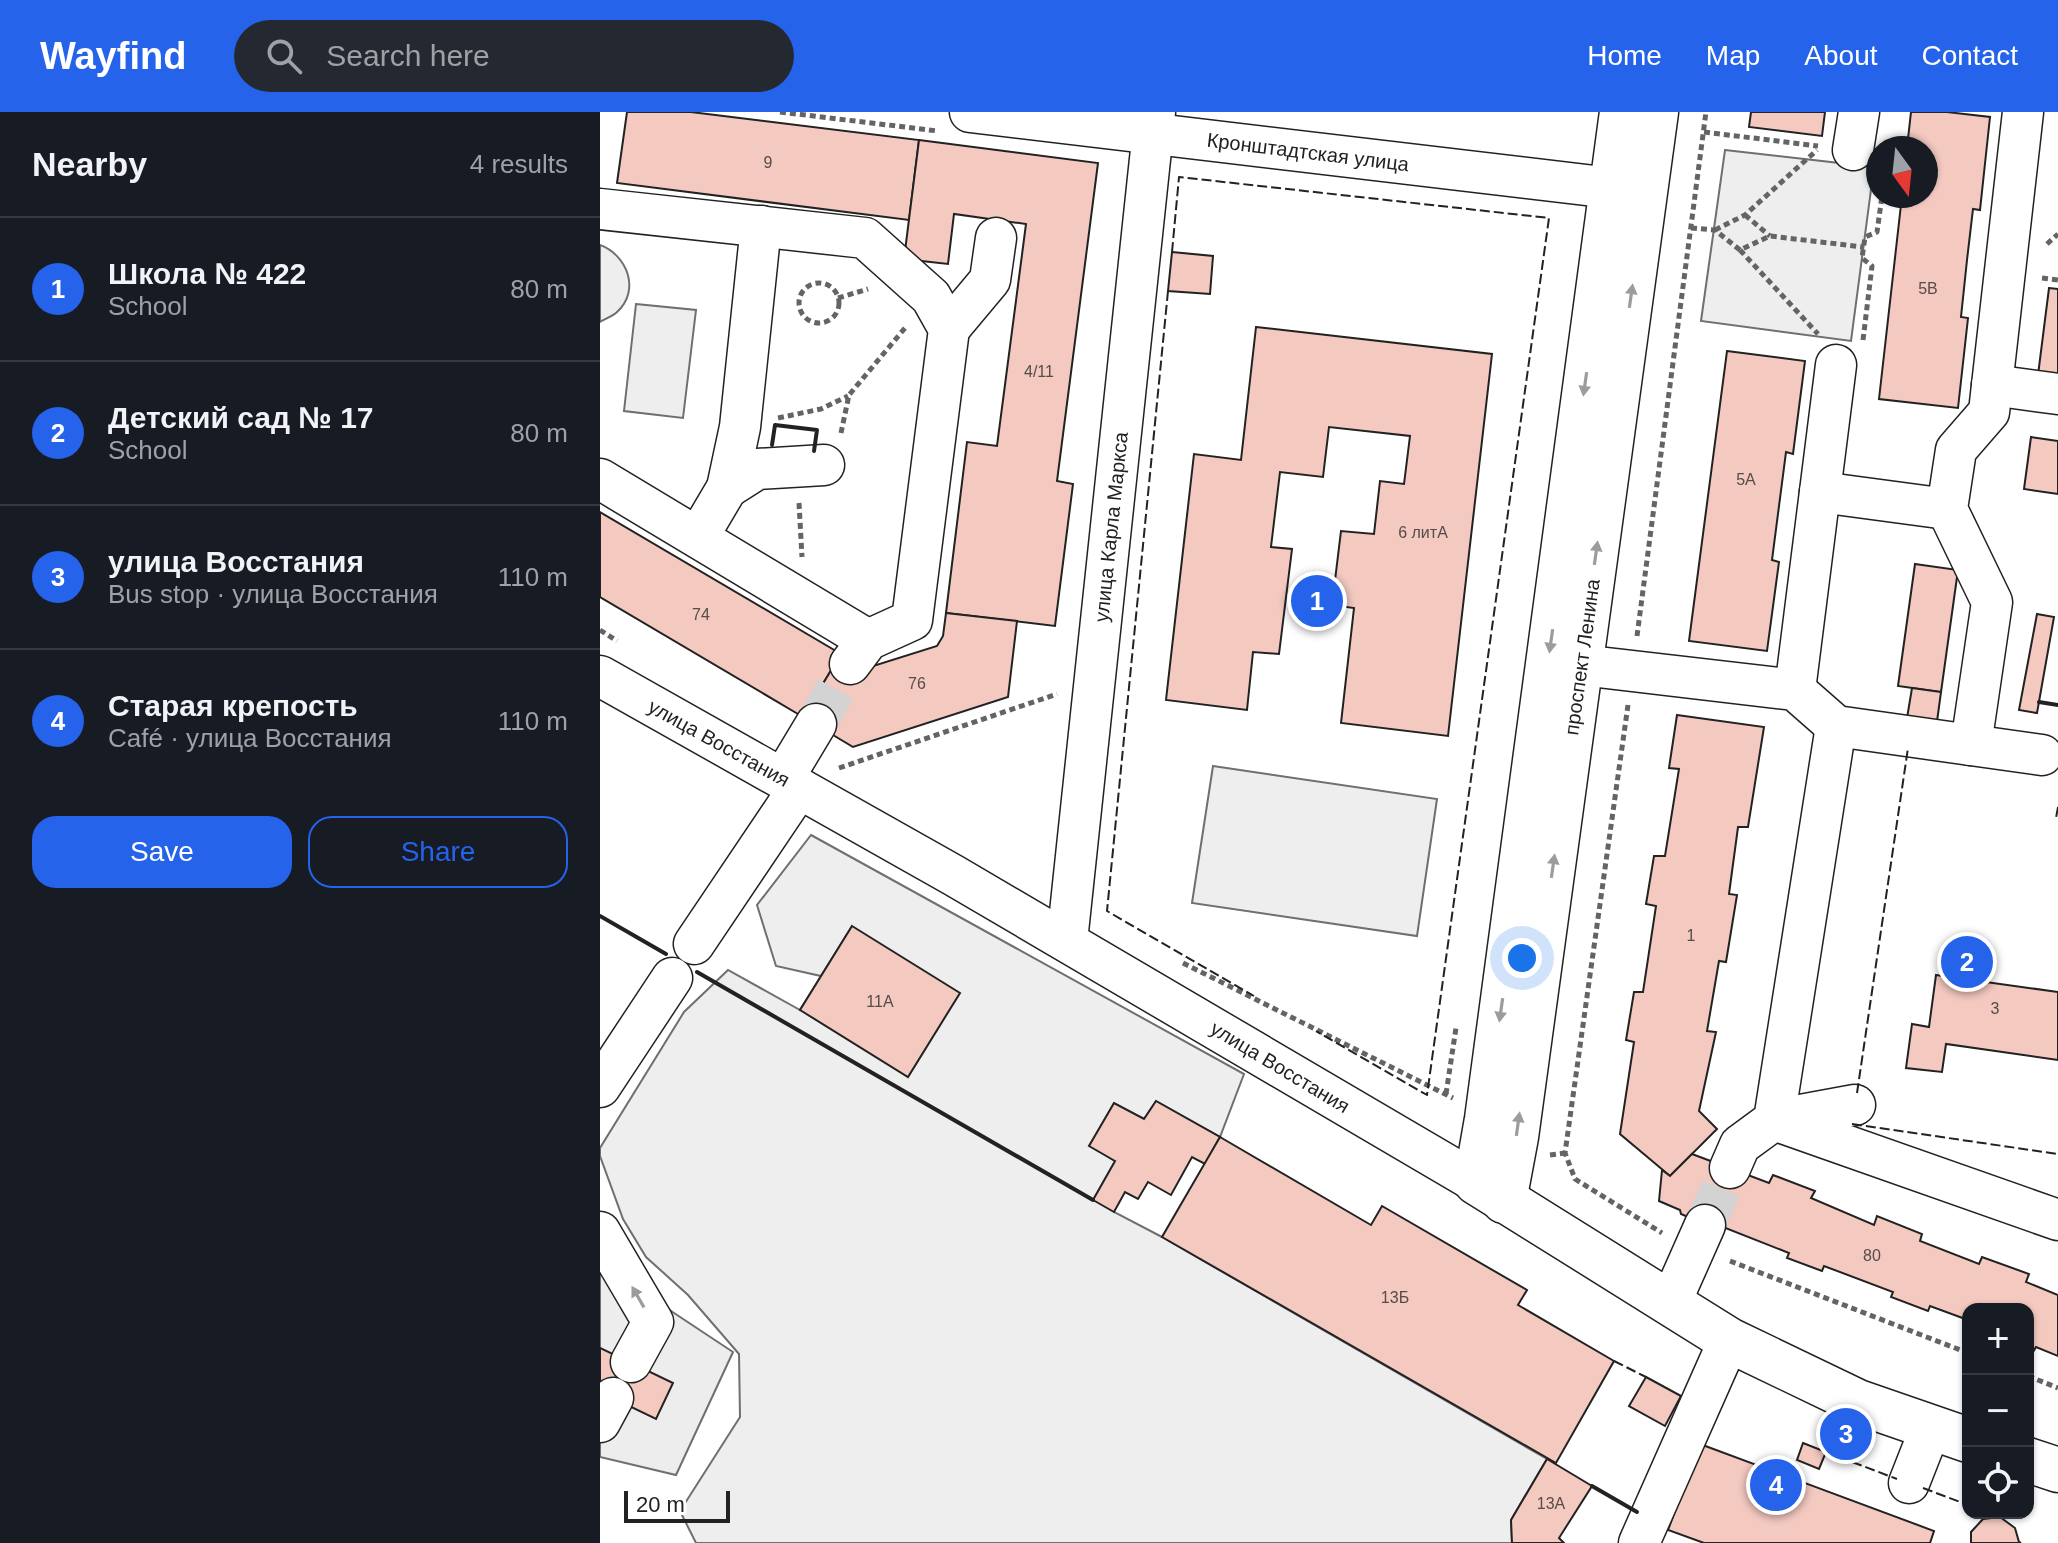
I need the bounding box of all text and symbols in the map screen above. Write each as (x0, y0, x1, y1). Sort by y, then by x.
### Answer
search box (234, 20, 794, 92)
icon: search (262, 34, 306, 78)
text: Wayfind (40, 35, 186, 77)
text: Search here (326, 39, 490, 72)
text: Home (1587, 40, 1662, 71)
text: Map (1706, 40, 1760, 71)
text: About (1804, 40, 1878, 71)
text: Contact (1922, 40, 2018, 71)
street label: Кронштадтская улица (1206, 129, 1411, 175)
north arrow (1866, 136, 1938, 208)
text: Nearby (32, 145, 147, 183)
text: 4 results (470, 149, 568, 179)
house number: 9 (764, 154, 773, 171)
text: Школа № 422 (108, 257, 306, 290)
text: 1 (51, 274, 65, 304)
text: 80 m (510, 274, 568, 304)
house number: 5В (1918, 280, 1938, 297)
one-way arrow (1625, 283, 1638, 308)
text: School (108, 291, 188, 321)
house number: 4/11 (1024, 363, 1054, 380)
one-way arrow (1578, 371, 1591, 396)
text: Детский сад № 17 (108, 401, 374, 434)
text: 2 (51, 418, 65, 448)
text: 80 m (510, 418, 568, 448)
street label: улица Карла Маркса (1090, 430, 1132, 623)
text: School (108, 435, 188, 465)
house number: 5А (1736, 471, 1756, 488)
house number: 6 литА (1398, 524, 1448, 541)
one-way arrow (1590, 540, 1603, 565)
text: улица Восстания (108, 545, 364, 578)
text: 3 (51, 562, 65, 592)
text: 110 m (498, 562, 568, 592)
pin: 1 (1291, 571, 1343, 631)
street label: проспект Ленина (1560, 577, 1604, 736)
text: Bus stop · улица Восстания (108, 579, 438, 609)
house number: 74 (692, 606, 710, 623)
one-way arrow (1544, 629, 1557, 654)
house number: 76 (908, 675, 926, 692)
text: Старая крепость (108, 689, 358, 722)
street label: улица Восстания (645, 695, 793, 791)
text: 4 (51, 706, 65, 736)
text: 110 m (498, 706, 568, 736)
text: Café · улица Восстания (108, 723, 392, 753)
button: Save (32, 816, 292, 888)
button: Share (308, 816, 568, 888)
one-way arrow (1547, 853, 1560, 878)
house number: 1 (1687, 927, 1696, 944)
pin: 2 (1941, 932, 1993, 992)
your location (1502, 938, 1542, 978)
house number: 11А (866, 993, 894, 1010)
one-way arrow (1494, 998, 1507, 1023)
house number: 3 (1991, 1000, 2000, 1017)
street label: улица Восстания (1207, 1017, 1353, 1117)
one-way arrow (1511, 1111, 1524, 1136)
house number: 80 (1863, 1247, 1881, 1264)
one-way arrow (631, 1286, 645, 1308)
house number: 13Б (1381, 1289, 1409, 1306)
map controls (1962, 1303, 2034, 1519)
button: + (1962, 1303, 2034, 1375)
button: − (1962, 1375, 2034, 1447)
pin: 3 (1820, 1404, 1872, 1464)
button: locate (1962, 1447, 2034, 1519)
pin: 4 (1750, 1455, 1802, 1515)
scale bar (624, 1487, 730, 1523)
text: 20 m (636, 1492, 685, 1517)
house number: 13А (1537, 1495, 1566, 1512)

